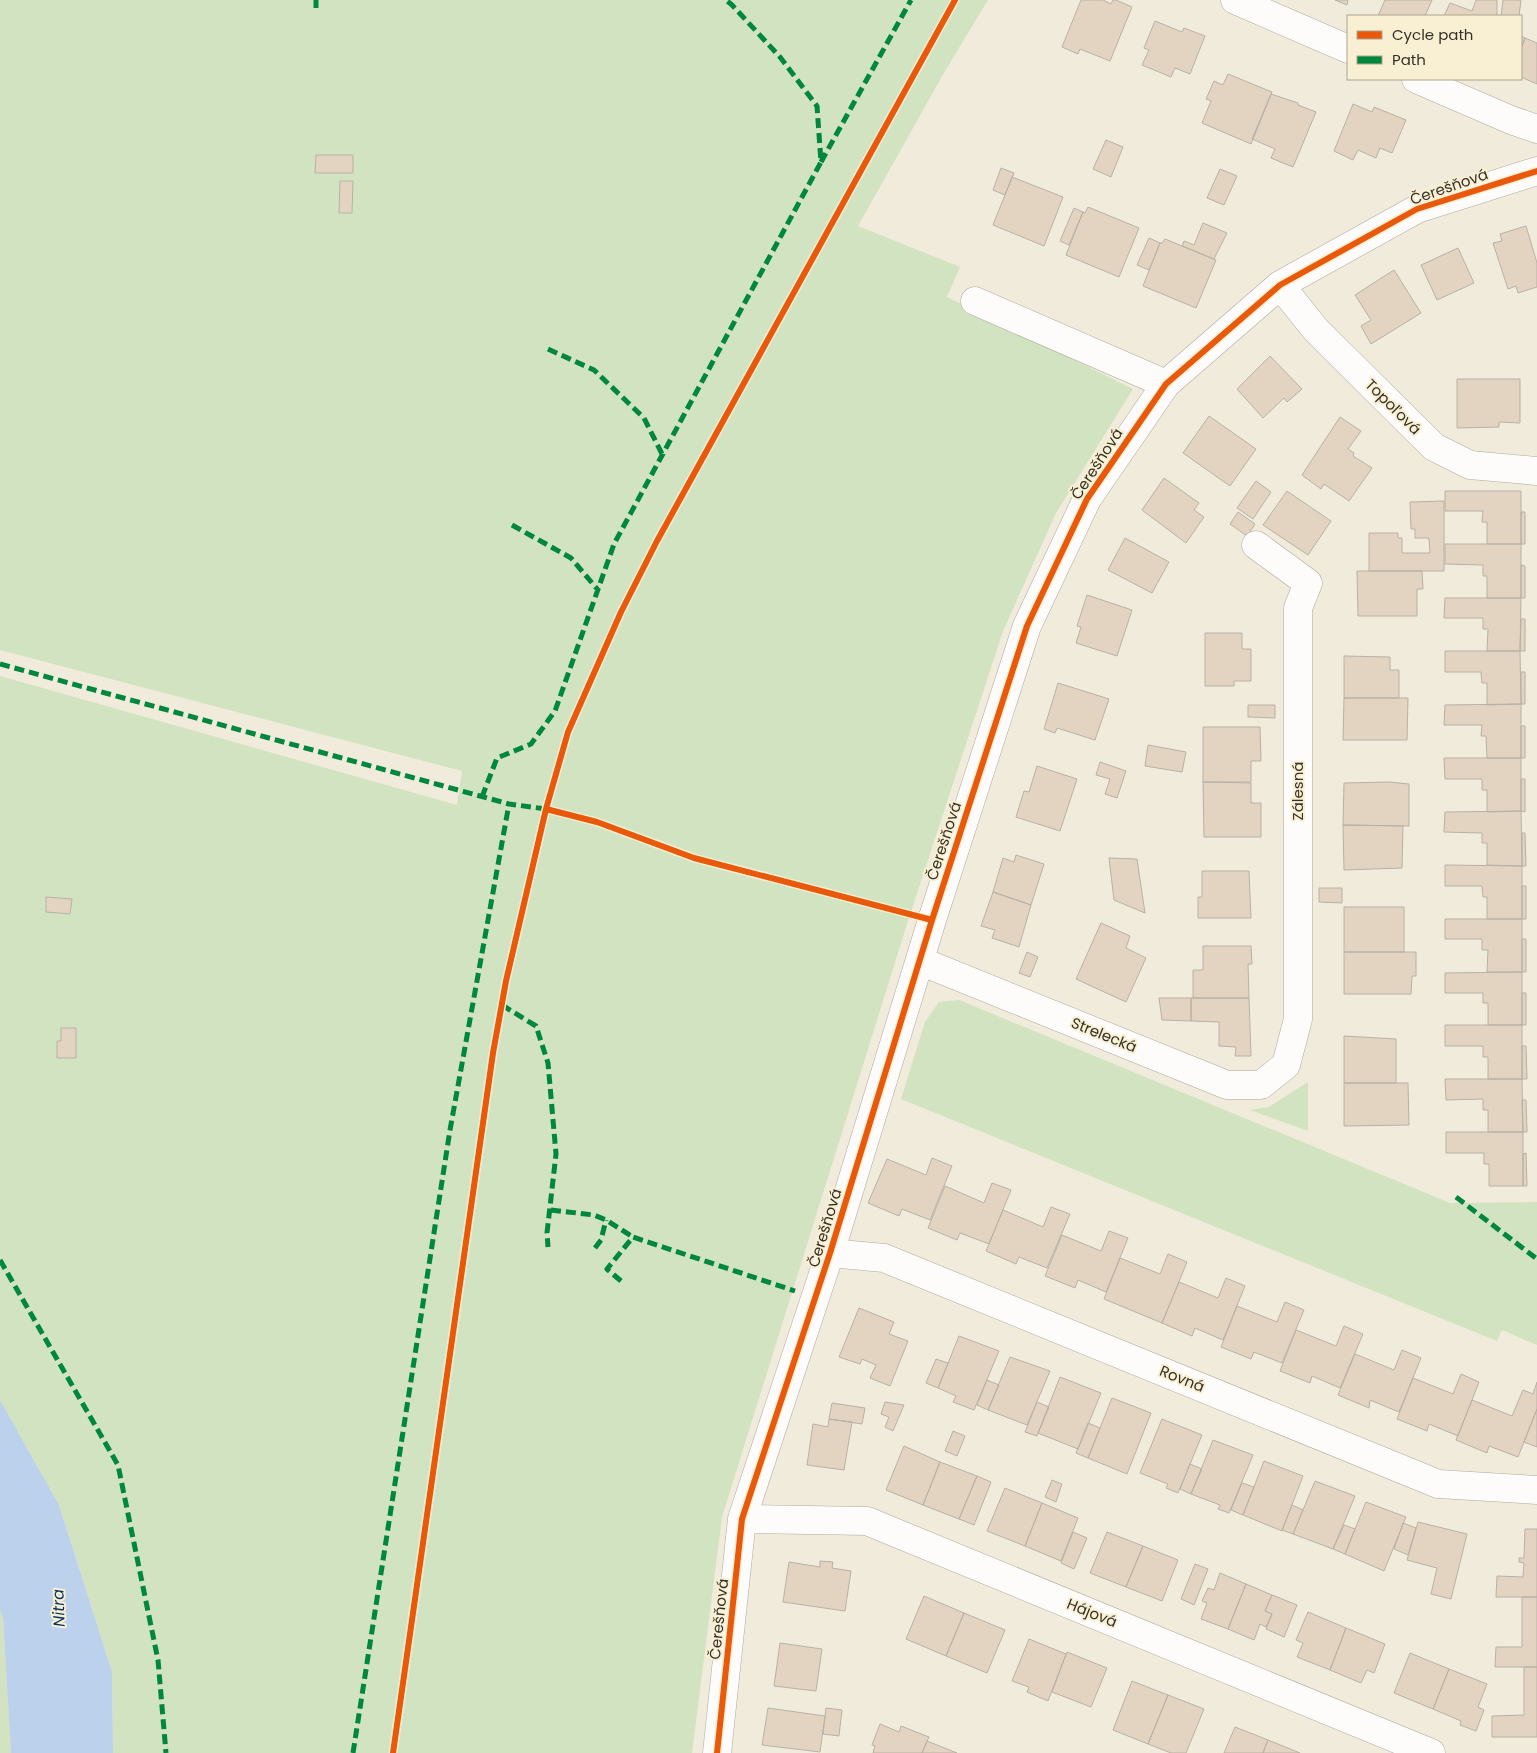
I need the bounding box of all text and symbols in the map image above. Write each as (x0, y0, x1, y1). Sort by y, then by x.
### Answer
legend (1347, 15, 1522, 80)
text: Cycle path (1392, 24, 1473, 45)
text: Path (1392, 49, 1426, 70)
street label: Čerešňová (1407, 163, 1491, 210)
street label: Topoľová (1361, 374, 1426, 439)
street label: Čerešňová (1066, 424, 1128, 504)
street label: Zálesná (1287, 762, 1308, 820)
street label: Čerešňová (921, 799, 966, 883)
street label: Strelecká (1068, 1012, 1140, 1057)
street label: Čerešňová (803, 1186, 846, 1270)
street label: Rovná (1157, 1360, 1208, 1397)
street label: Čerešňová (704, 1577, 733, 1661)
water label: Nitra (46, 1589, 71, 1627)
street label: Hájová (1064, 1593, 1120, 1632)

